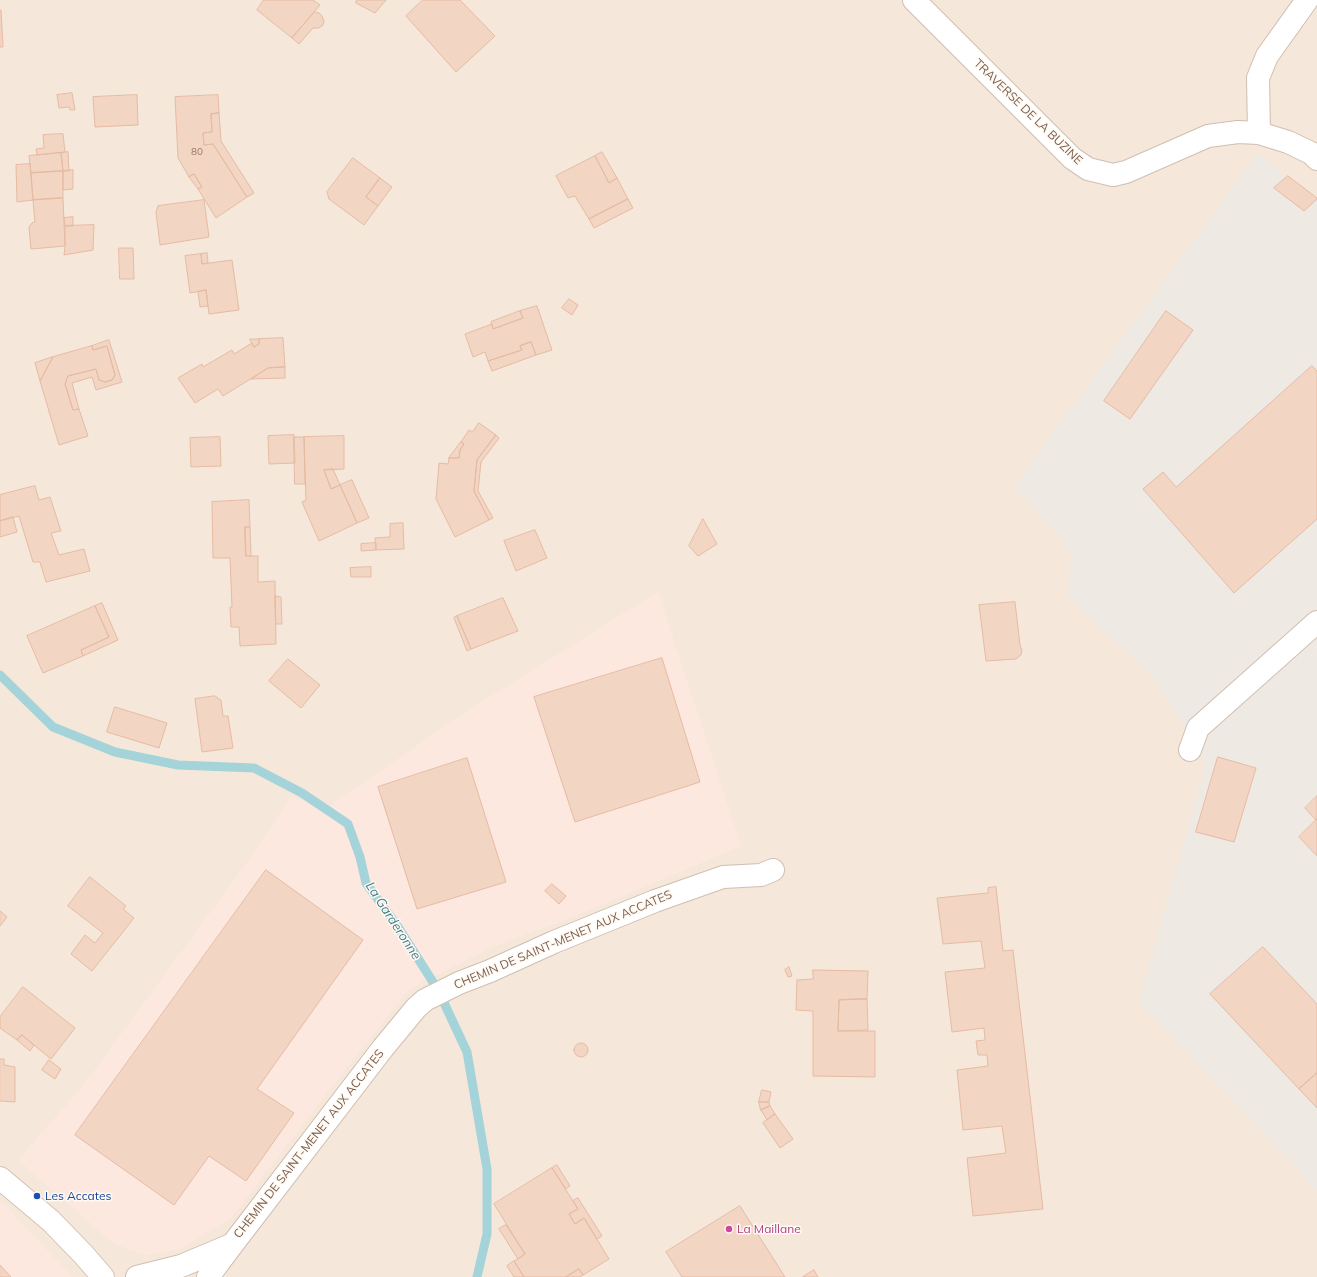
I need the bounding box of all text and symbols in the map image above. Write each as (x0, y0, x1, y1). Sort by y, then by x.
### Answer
street label: TRAVERSE DE LA BUZINE (971, 56, 1085, 168)
house number: 80 (191, 146, 203, 158)
water label: La Garderonne (362, 879, 424, 963)
street label: CHEMIN DE SAINT-MENET AUX ACCATES (452, 887, 674, 993)
street label: CHEMIN DE SAINT-MENET AUX ACCATES (231, 1047, 387, 1241)
place label: Les Accates (45, 1189, 111, 1203)
marker: Les Accates (32, 1191, 42, 1201)
place label: La Maillane (737, 1222, 801, 1236)
marker: La Maillane (724, 1224, 734, 1234)

